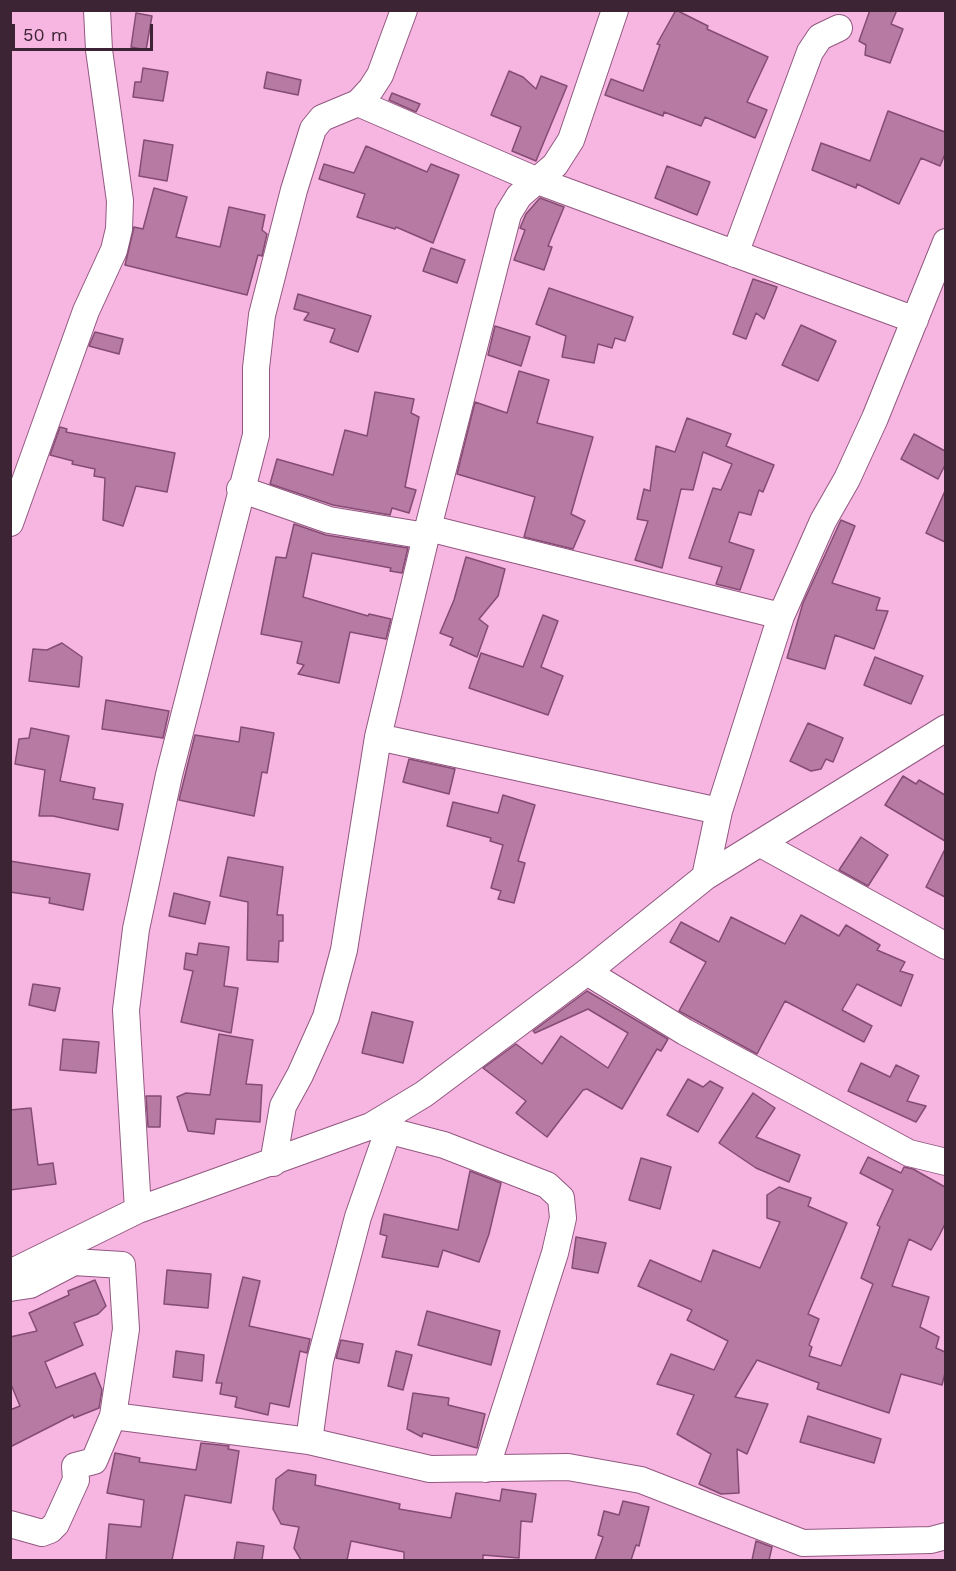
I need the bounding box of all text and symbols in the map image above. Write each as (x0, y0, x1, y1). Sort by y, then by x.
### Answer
scale bar (15, 12, 156, 50)
text: 50 m (23, 24, 68, 45)

